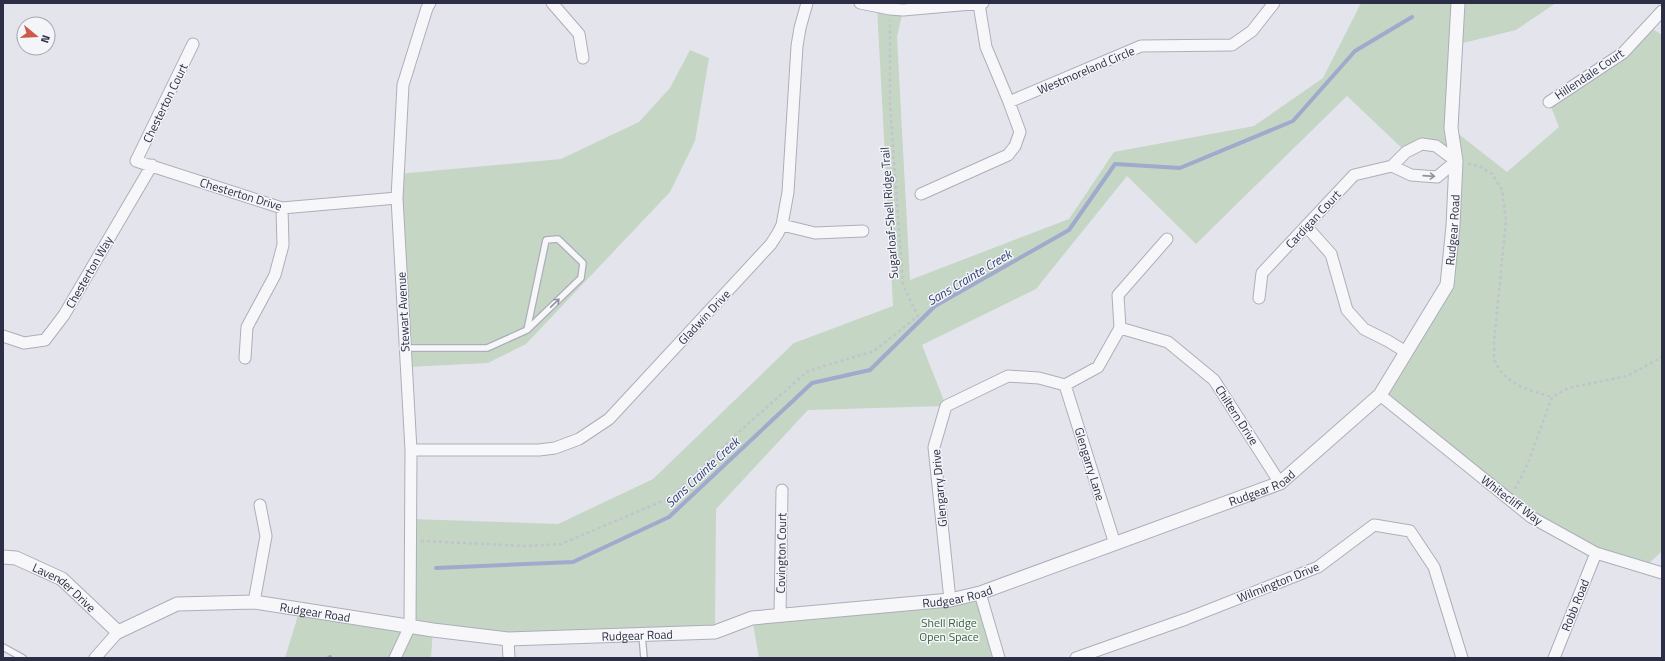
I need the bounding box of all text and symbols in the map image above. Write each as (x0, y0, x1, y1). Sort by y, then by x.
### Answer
north arrow (16, 16, 56, 56)
text: N (37, 33, 54, 45)
street label: Westmoreland Circle (1034, 41, 1138, 99)
street label: Hillendale Court (1550, 43, 1628, 104)
street label: Chesterton Court (138, 59, 193, 146)
street label: Sugarloaf-Shell Ridge Trail (875, 146, 903, 280)
street label: Chesterton Drive (198, 173, 284, 215)
one-way arrow (1422, 173, 1435, 180)
street label: Cardigan Court (1281, 185, 1346, 253)
street label: Rudgear Road (1440, 194, 1464, 266)
street label: Chesterton Way (61, 232, 118, 312)
water label: Sans Crainte Creek (923, 243, 1017, 310)
street label: Stewart Avenue (391, 271, 415, 353)
street label: Gladwin Drive (673, 285, 735, 349)
one-way arrow (550, 298, 560, 308)
street label: Chiltern Drive (1210, 381, 1264, 449)
street label: Glengarry Lane (1070, 425, 1110, 503)
water label: Sans Crainte Creek (660, 431, 745, 512)
street label: Glengarry Drive (926, 448, 952, 528)
street label: Rudgear Road (1226, 465, 1299, 511)
street label: Whitecliff Way (1477, 470, 1547, 530)
street label: Covington Court (771, 512, 791, 594)
street label: Lavender Drive (30, 557, 101, 616)
street label: Wilmington Drive (1234, 557, 1322, 607)
street label: Robb Road (1556, 576, 1594, 634)
street label: Rudgear Road (921, 580, 995, 612)
street label: Rudgear Road (279, 597, 352, 626)
park label: Shell Ridge Open Space (919, 613, 979, 646)
street label: Rudgear Road (601, 624, 673, 645)

